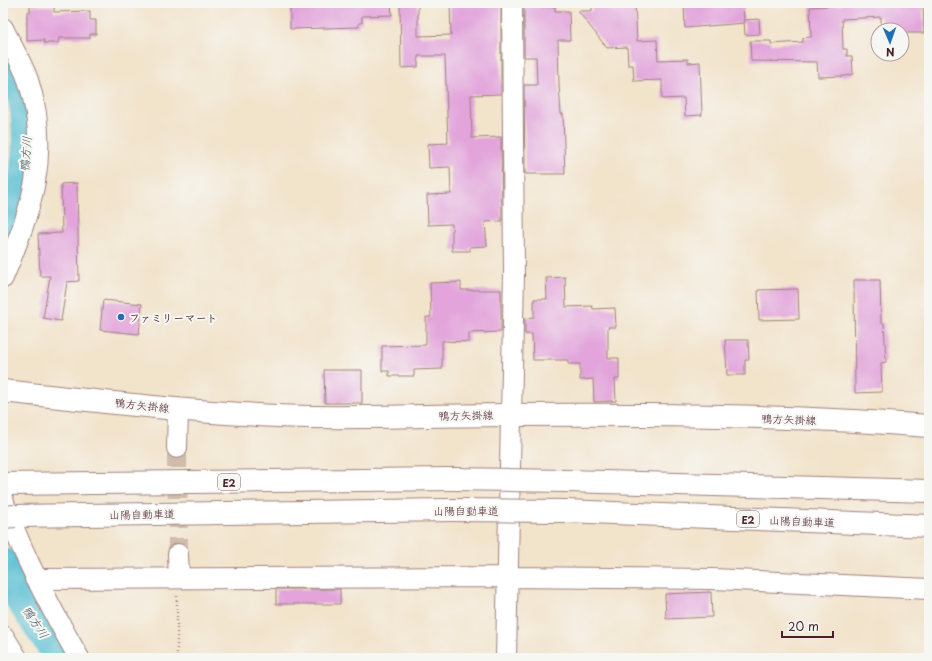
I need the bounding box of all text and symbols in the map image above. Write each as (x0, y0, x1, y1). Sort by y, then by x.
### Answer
north arrow (870, 22, 910, 62)
text: N (885, 44, 895, 61)
water label: 鴨方川 (15, 135, 35, 173)
place label: ファミリーマート (129, 309, 217, 326)
marker: ファミリーマート (116, 312, 126, 322)
street label: 鴨方矢掛線 (114, 394, 170, 416)
street label: 鴨方矢掛線 (438, 406, 494, 424)
street label: 鴨方矢掛線 (761, 410, 817, 428)
road number: E2 (218, 474, 240, 490)
street label: 山陽自動車道 (433, 502, 499, 519)
street label: 山陽自動車道 (109, 505, 175, 523)
road number: E2 (737, 511, 759, 527)
street label: 山陽自動車道 (769, 511, 835, 531)
water label: 鴨方川 (18, 602, 54, 642)
scale bar (782, 613, 833, 639)
text: 20 m (788, 617, 819, 635)

